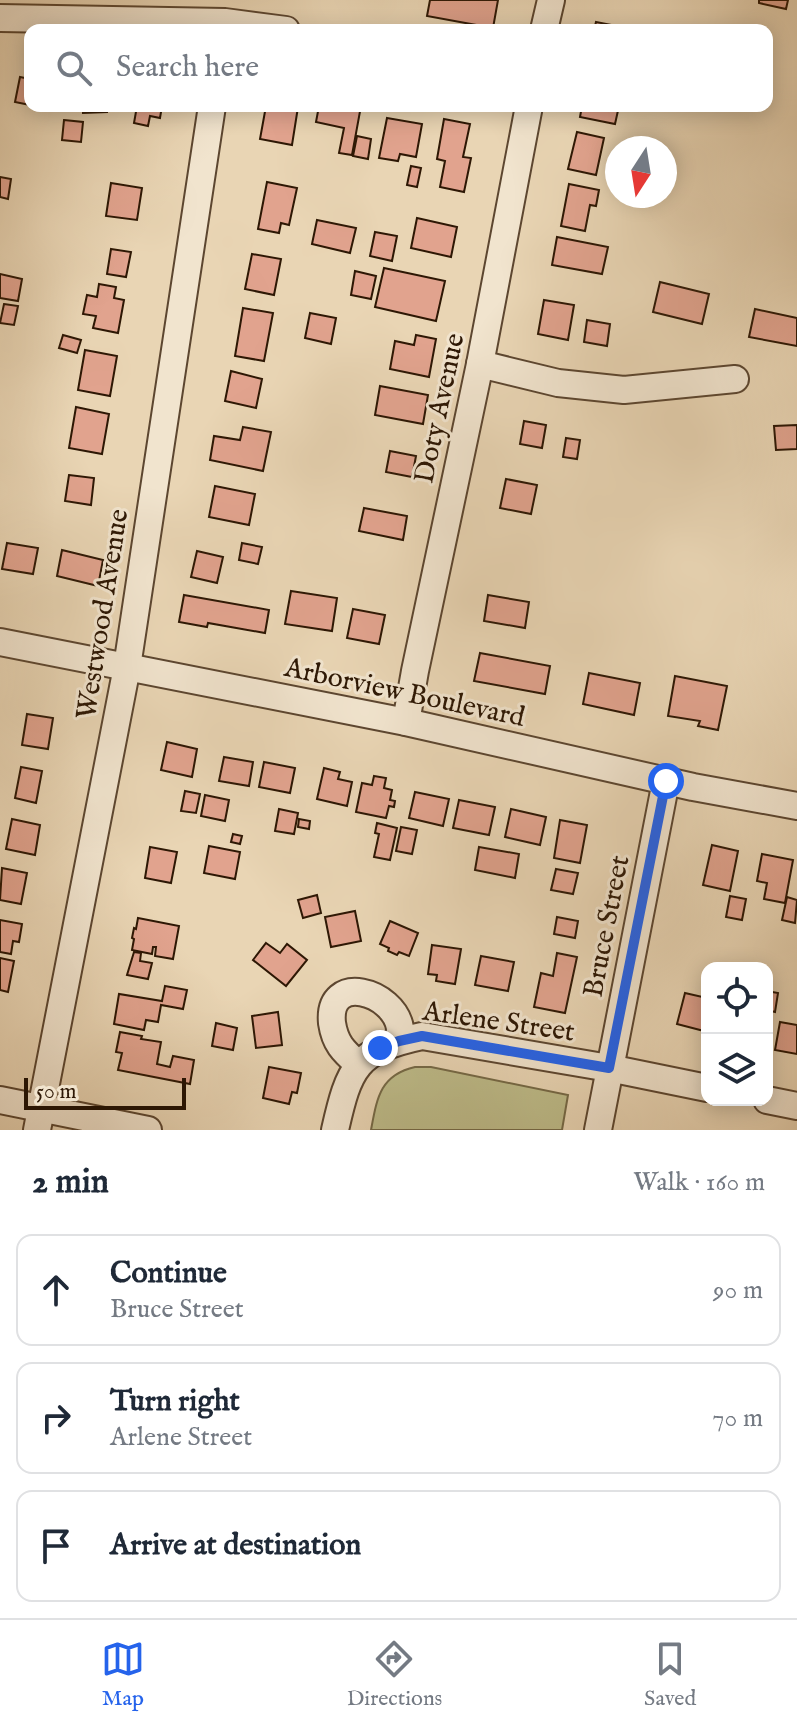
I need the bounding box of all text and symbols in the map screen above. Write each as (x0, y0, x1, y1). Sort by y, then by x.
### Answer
search box (24, 24, 773, 112)
icon: search (52, 46, 96, 90)
text: Search here (116, 49, 259, 87)
north arrow (605, 136, 677, 208)
street label: Doty Avenue (407, 330, 473, 487)
street label: Westwood Avenue (70, 507, 137, 722)
street label: Arborview Boulevard (280, 651, 528, 736)
route start (648, 763, 684, 799)
street label: Bruce Street (577, 852, 638, 1000)
map controls (701, 962, 773, 1106)
button: locate (701, 962, 773, 1034)
street label: Arlene Street (419, 994, 577, 1051)
route end (362, 1030, 398, 1066)
button: layers (701, 1034, 773, 1106)
scale bar (24, 1074, 186, 1110)
text: 50 m (36, 1078, 77, 1106)
text: 2 min (32, 1161, 109, 1204)
text: Walk · 160 m (633, 1166, 765, 1199)
text: Continue (110, 1255, 227, 1293)
icon: ahead (34, 1268, 78, 1312)
text: 90 m (713, 1274, 763, 1307)
text: Bruce Street (110, 1293, 244, 1326)
text: Turn right (110, 1383, 240, 1421)
icon: right (34, 1396, 78, 1440)
text: 70 m (712, 1402, 763, 1435)
text: Arlene Street (110, 1421, 252, 1454)
icon: arrive (34, 1524, 78, 1568)
text: Arrive at destination (110, 1527, 361, 1565)
tab: Map (101, 1637, 145, 1713)
tab: Directions (347, 1637, 442, 1713)
tab: Saved (644, 1637, 696, 1713)

